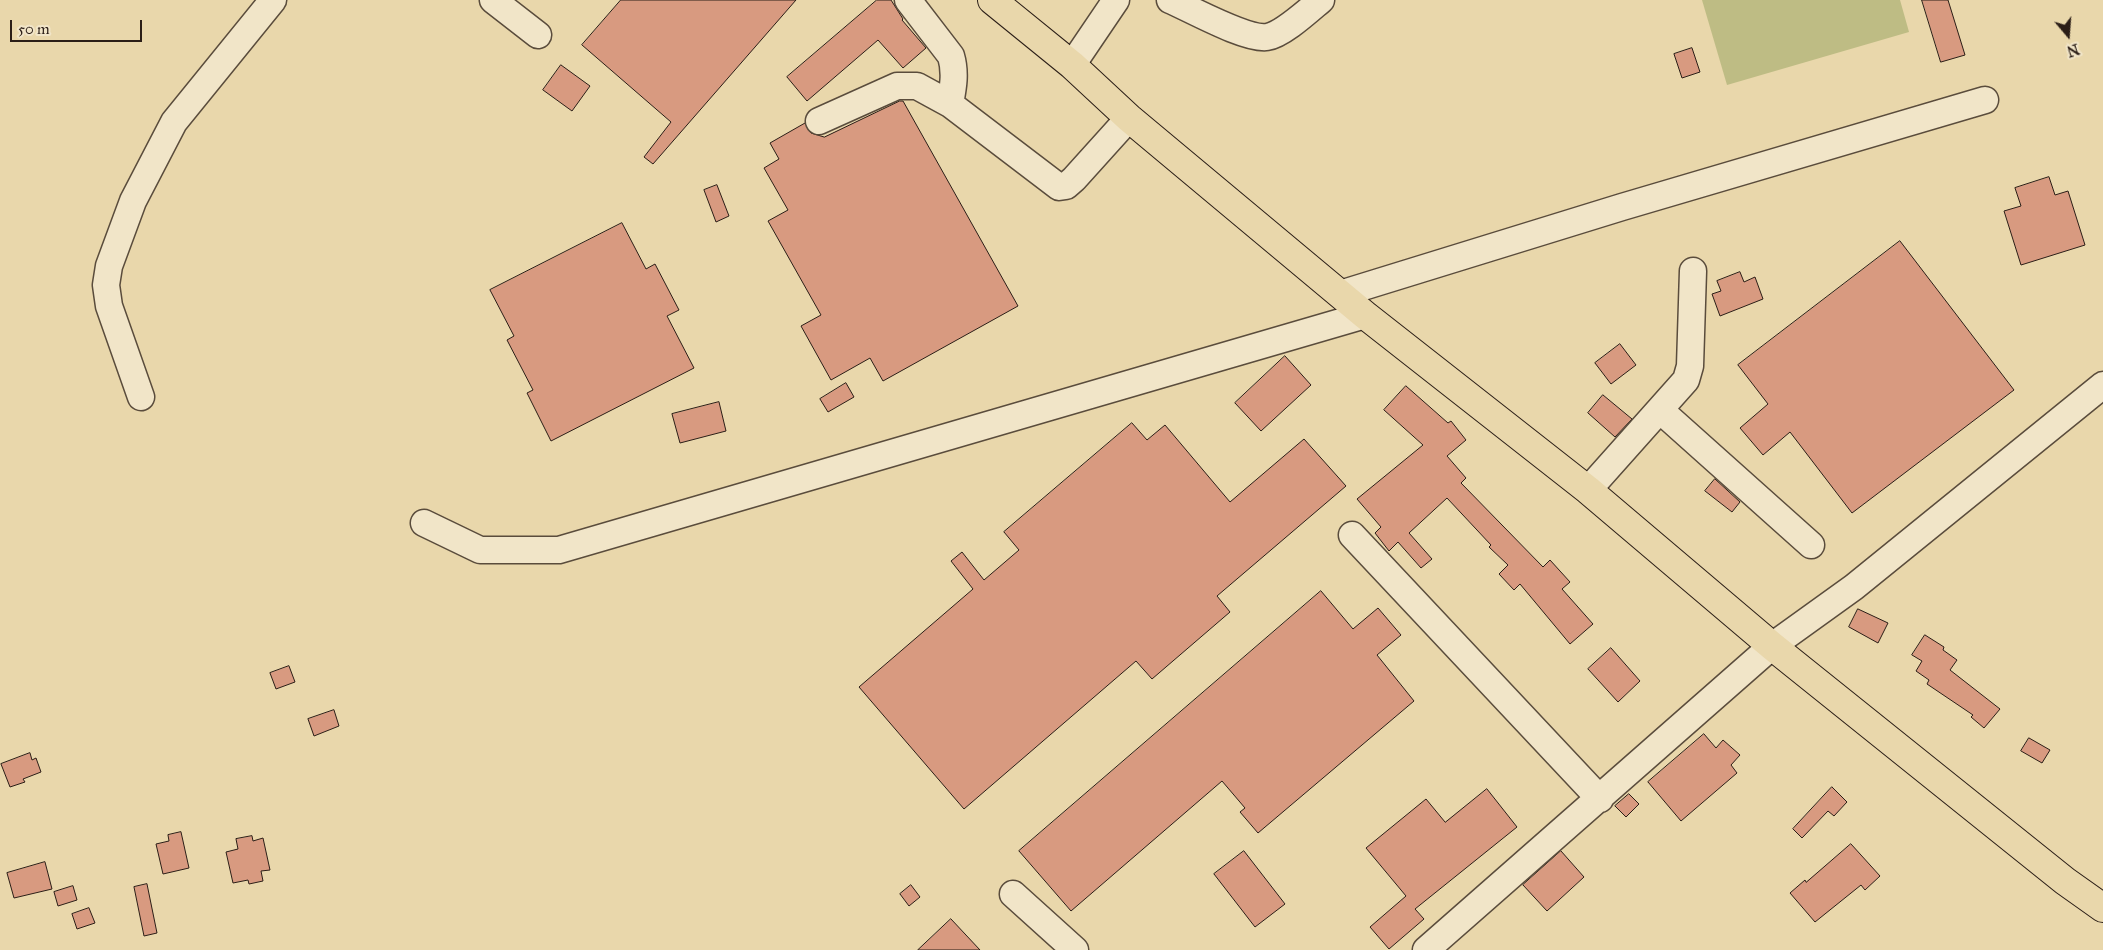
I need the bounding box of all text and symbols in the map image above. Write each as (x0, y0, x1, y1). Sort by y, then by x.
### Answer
scale bar (12, 10, 145, 42)
north arrow (2043, 10, 2093, 60)
text: 50 m (18, 20, 50, 38)
text: N (2065, 40, 2081, 60)

